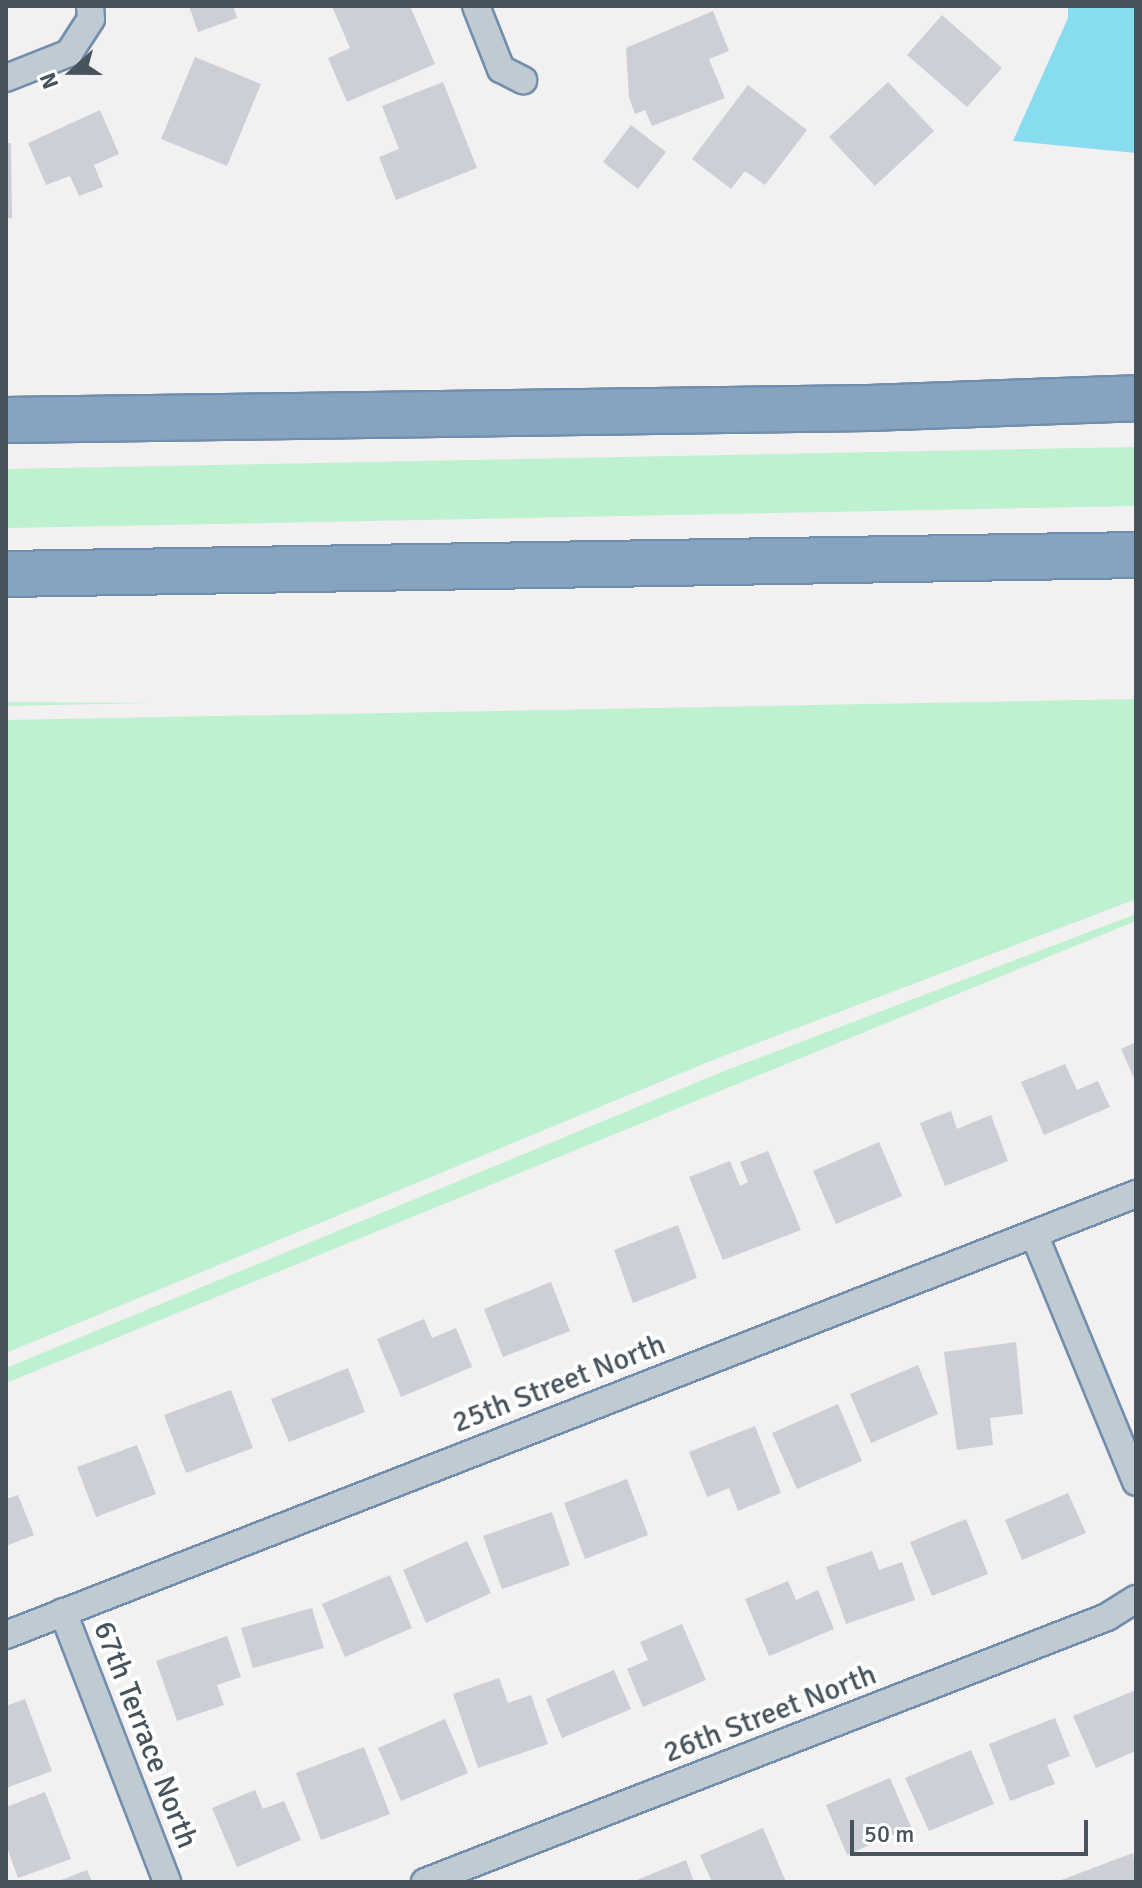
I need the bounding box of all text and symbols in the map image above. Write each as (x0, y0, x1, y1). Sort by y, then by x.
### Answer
north arrow (32, 32, 112, 112)
text: N (34, 69, 64, 93)
street label: 25th Street North (447, 1327, 671, 1441)
street label: 67th Terrace North (85, 1616, 205, 1854)
street label: 26th Street North (658, 1657, 882, 1771)
scale bar (854, 1804, 1092, 1854)
text: 50 m (864, 1819, 914, 1849)

